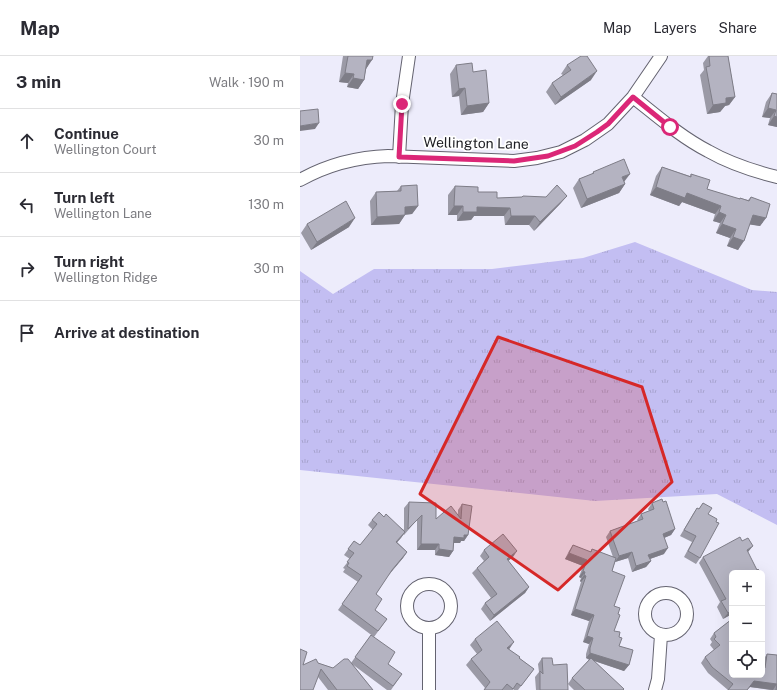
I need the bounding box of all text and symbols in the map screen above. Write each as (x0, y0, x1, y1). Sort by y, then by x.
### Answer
text: Map (20, 17, 60, 39)
text: Map (603, 20, 631, 36)
text: Layers (653, 20, 697, 36)
text: Share (719, 20, 757, 36)
text: 3 min (16, 72, 61, 92)
text: Walk · 190 m (209, 75, 284, 90)
route end (393, 95, 411, 113)
route start (661, 118, 679, 136)
text: Continue (54, 125, 119, 142)
icon: ahead (16, 130, 38, 152)
text: 30 m (254, 133, 284, 148)
street label: Wellington Lane (423, 134, 529, 152)
text: Wellington Court (54, 142, 156, 157)
text: Turn left (54, 189, 115, 206)
icon: left (16, 194, 38, 216)
text: 130 m (248, 197, 284, 212)
text: Wellington Lane (54, 206, 152, 221)
text: Turn right (54, 253, 124, 270)
icon: right (16, 258, 38, 280)
text: 30 m (254, 261, 284, 276)
text: Wellington Ridge (54, 270, 158, 285)
icon: arrive (16, 322, 38, 344)
text: Arrive at destination (54, 324, 199, 341)
map controls (729, 570, 765, 678)
button: + (729, 570, 765, 606)
button: − (729, 606, 765, 642)
button: locate (729, 642, 765, 678)

